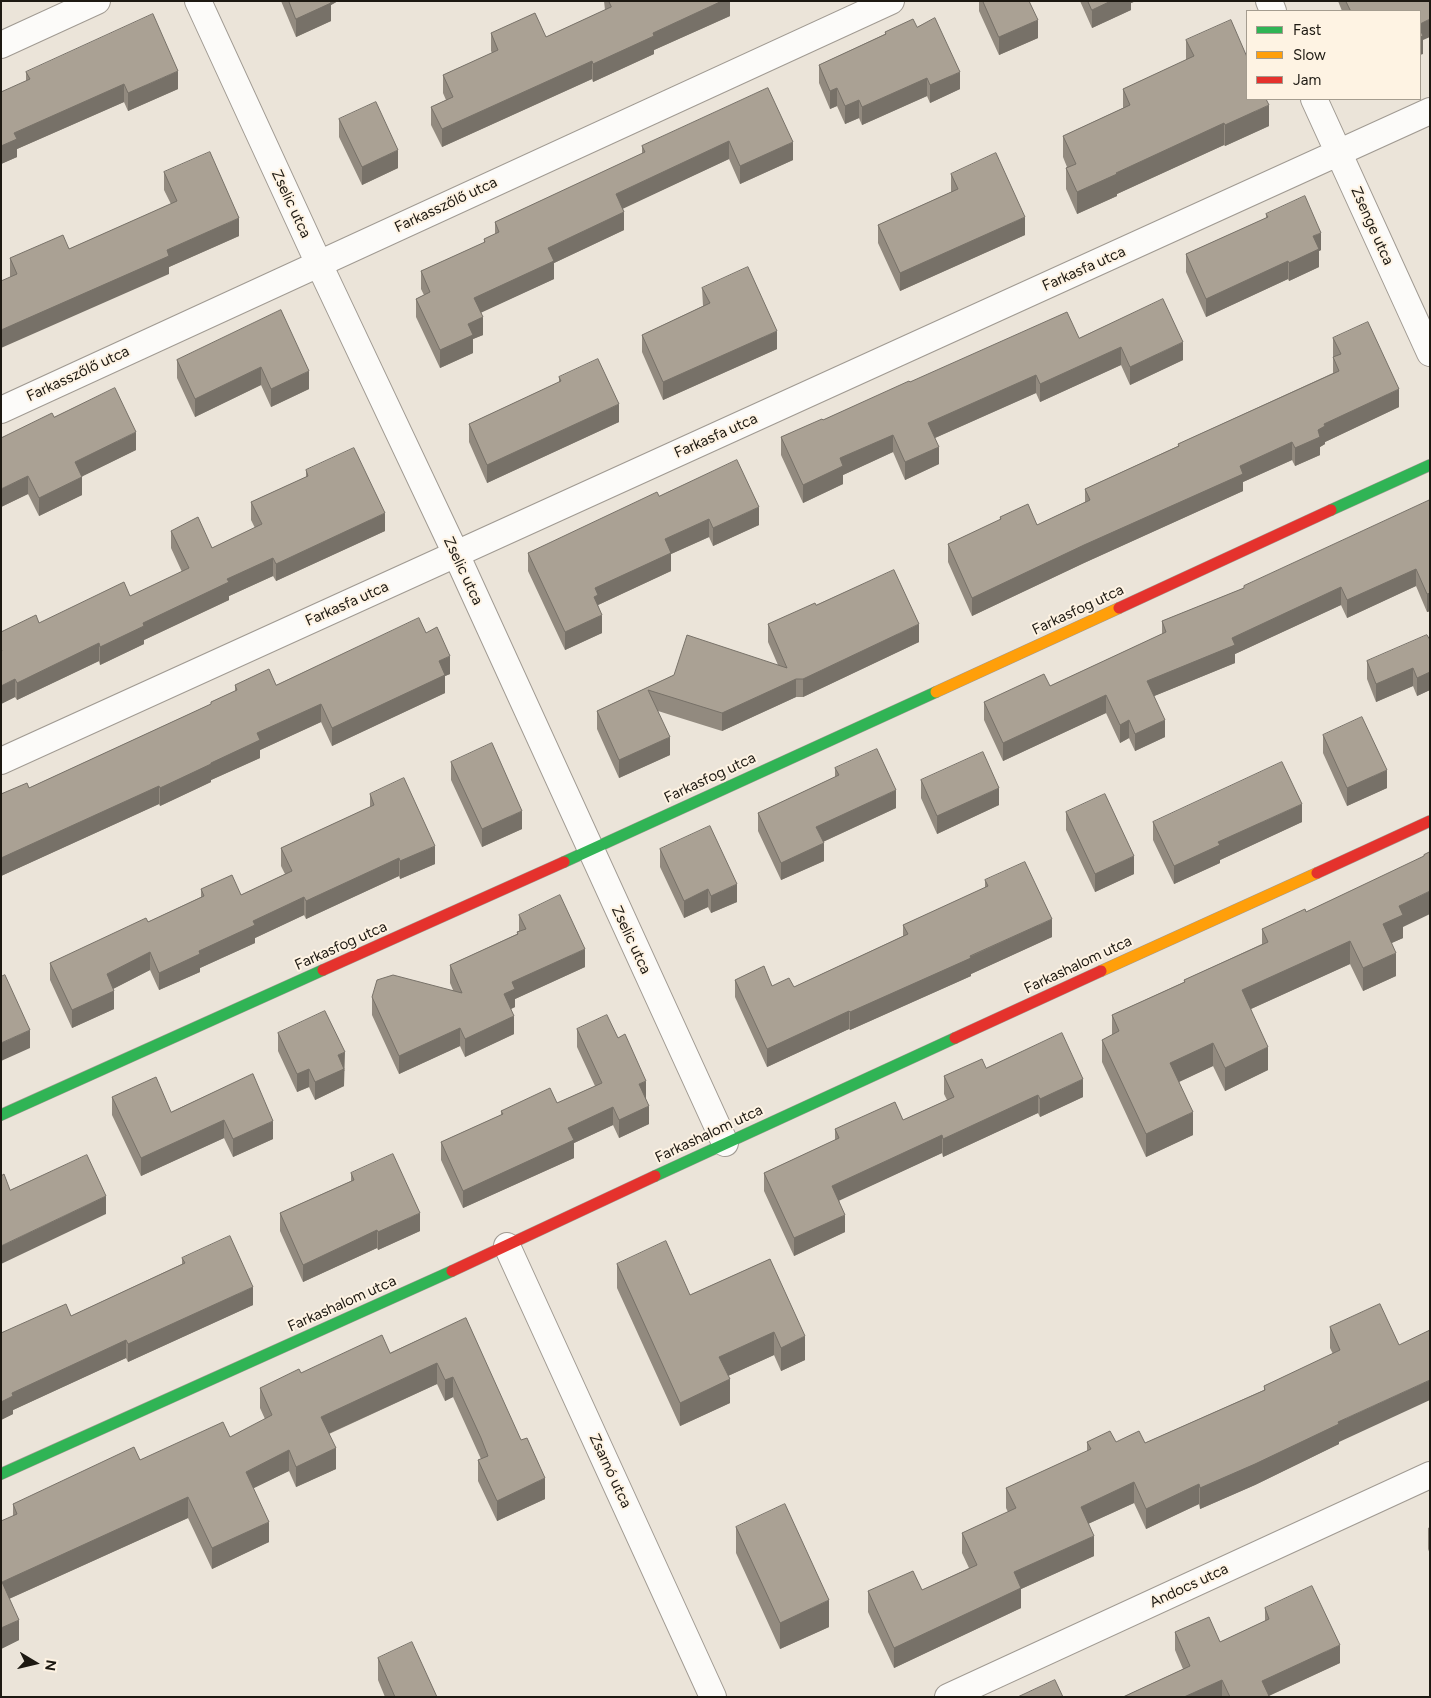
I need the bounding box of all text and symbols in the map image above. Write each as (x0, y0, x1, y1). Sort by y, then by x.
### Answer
legend (1246, 10, 1421, 100)
text: Fast (1293, 21, 1321, 39)
text: Slow (1293, 46, 1326, 64)
text: Jam (1293, 71, 1321, 89)
street label: Zselic utca (267, 167, 315, 241)
street label: Farkasszőlő utca (392, 173, 500, 237)
street label: Zsenge utca (1347, 184, 1397, 268)
street label: Farkasfa utca (1040, 243, 1128, 295)
street label: Farkasszőlő utca (24, 342, 132, 406)
street label: Farkasfa utca (672, 410, 760, 462)
street label: Zselic utca (439, 534, 487, 608)
street label: Farkasfa utca (303, 578, 391, 630)
street label: Farkasfog utca (1029, 581, 1127, 639)
street label: Farkasfog utca (661, 749, 759, 807)
street label: Zselic utca (607, 903, 655, 977)
street label: Farkasfog utca (292, 918, 390, 974)
street label: Farkashalom utca (1021, 932, 1135, 998)
street label: Farkashalom utca (652, 1101, 766, 1167)
street label: Farkashalom utca (285, 1272, 399, 1336)
street label: Zsarnó utca (585, 1431, 635, 1511)
street label: Andocs utca (1147, 1560, 1231, 1612)
north arrow (10, 1638, 60, 1688)
text: N (41, 1659, 60, 1672)

